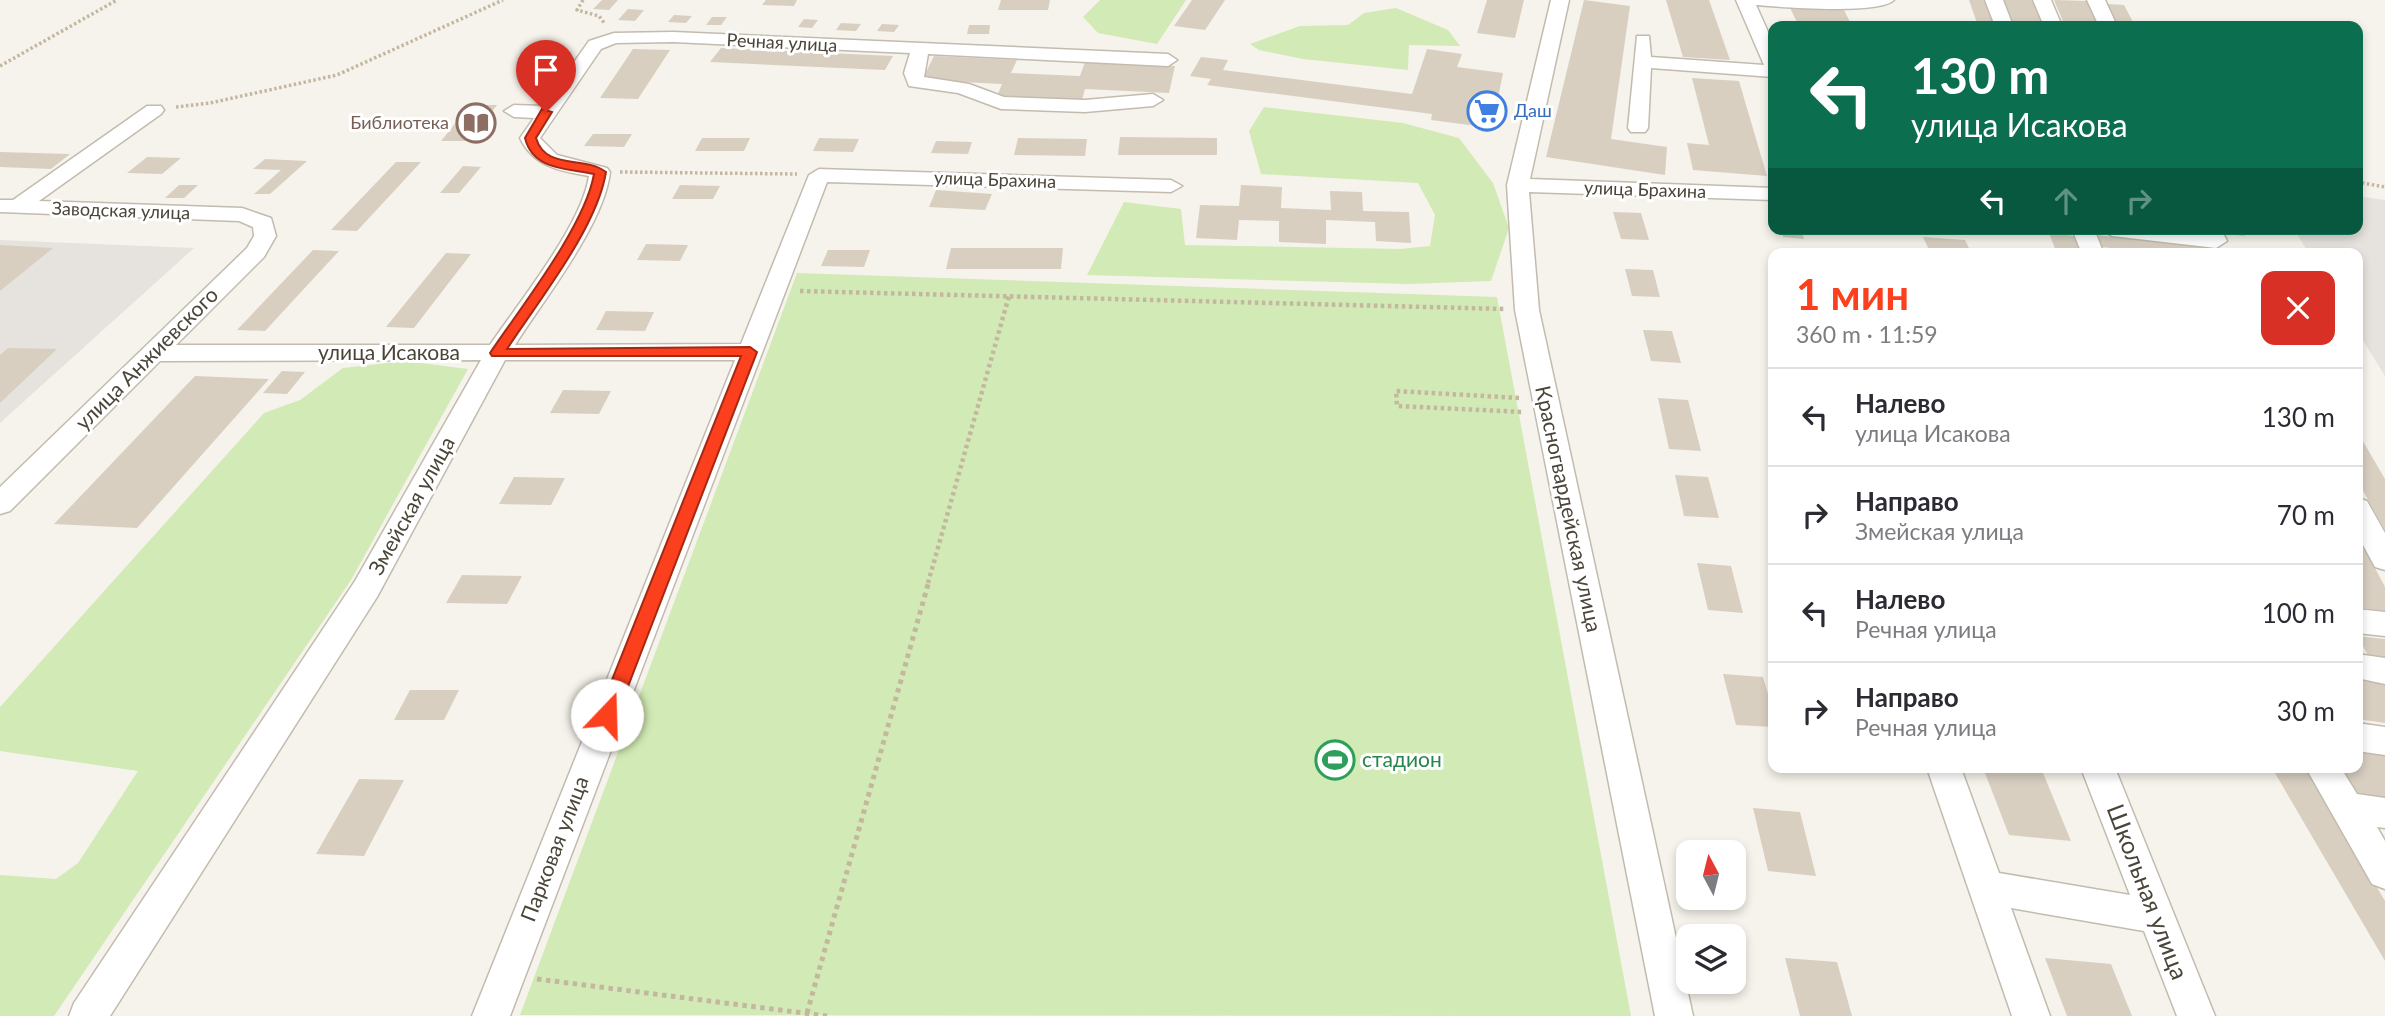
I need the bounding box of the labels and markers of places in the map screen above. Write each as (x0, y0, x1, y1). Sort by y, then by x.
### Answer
pin (516, 40, 576, 112)
supermarket icon: Даш (1466, 90, 1508, 132)
place label: Даш (1514, 99, 1552, 121)
library icon: Библиотека (455, 102, 497, 144)
place label: Библиотека (350, 111, 449, 133)
sports icon: стадион (1314, 739, 1356, 781)
place label: стадион (1362, 746, 1442, 771)

